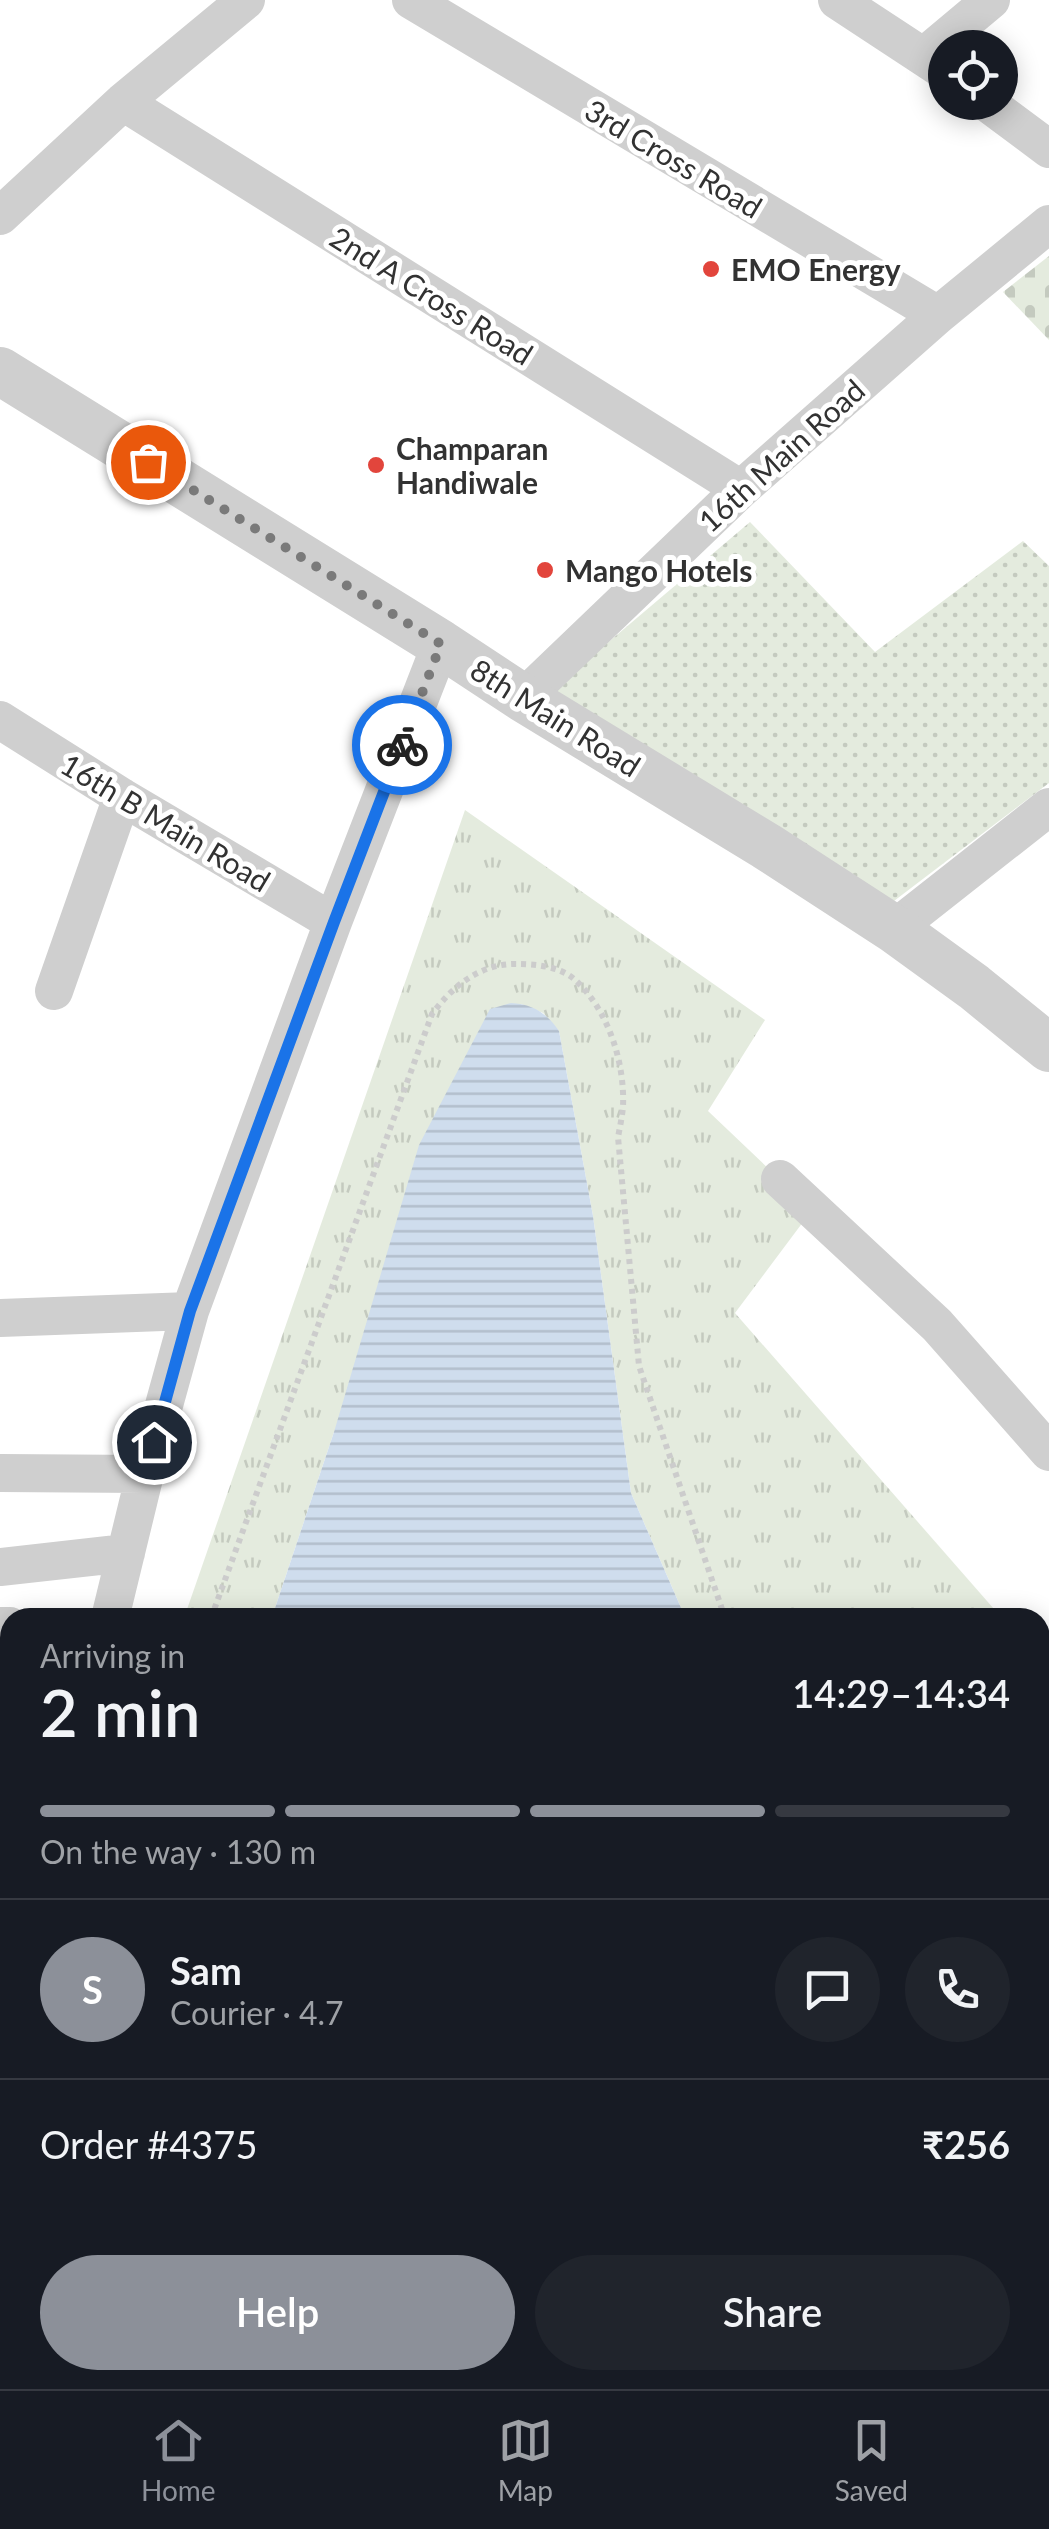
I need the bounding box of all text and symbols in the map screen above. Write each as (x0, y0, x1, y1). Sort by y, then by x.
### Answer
map controls (928, 30, 1018, 120)
button: locate (928, 30, 1018, 120)
street label: 3rd Cross Road (579, 91, 769, 225)
street label: 2nd A Cross Road (324, 218, 540, 372)
place label: EMO Energy (731, 251, 901, 287)
marker: EMO Energy (700, 258, 722, 280)
street label: 16th Main Road (691, 371, 871, 539)
pin (106, 420, 191, 505)
place label: Champaran Handiwale (396, 430, 549, 500)
icon: bag (121, 435, 176, 490)
marker: Champaran Handiwale (365, 454, 387, 476)
place label: Mango Hotels (565, 552, 753, 588)
marker: Mango Hotels (534, 559, 556, 581)
street label: 8th Main Road (465, 651, 647, 783)
courier (352, 695, 452, 795)
icon: bike (375, 718, 430, 773)
street label: 16th B Main Road (55, 745, 277, 899)
pin (112, 1400, 197, 1485)
icon: home (127, 1415, 182, 1470)
text: Arriving in (40, 1636, 185, 1675)
text: 14:29–14:34 (792, 1670, 1010, 1716)
text: 2 min (40, 1673, 200, 1751)
text: On the way · 130 m (40, 1832, 316, 1871)
button: chat (775, 1937, 880, 2042)
button: phone (905, 1937, 1010, 2042)
text: Sam (170, 1947, 242, 1993)
text: S (82, 1966, 103, 2012)
text: Courier · 4.7 (170, 1993, 344, 2032)
text: Order #4375 (40, 2121, 257, 2167)
text: ₹256 (922, 2121, 1010, 2167)
button: Help (40, 2255, 515, 2370)
button: Share (535, 2255, 1010, 2370)
tab: Home (141, 2413, 216, 2507)
tab: Map (498, 2413, 553, 2507)
tab: Saved (835, 2413, 908, 2507)

